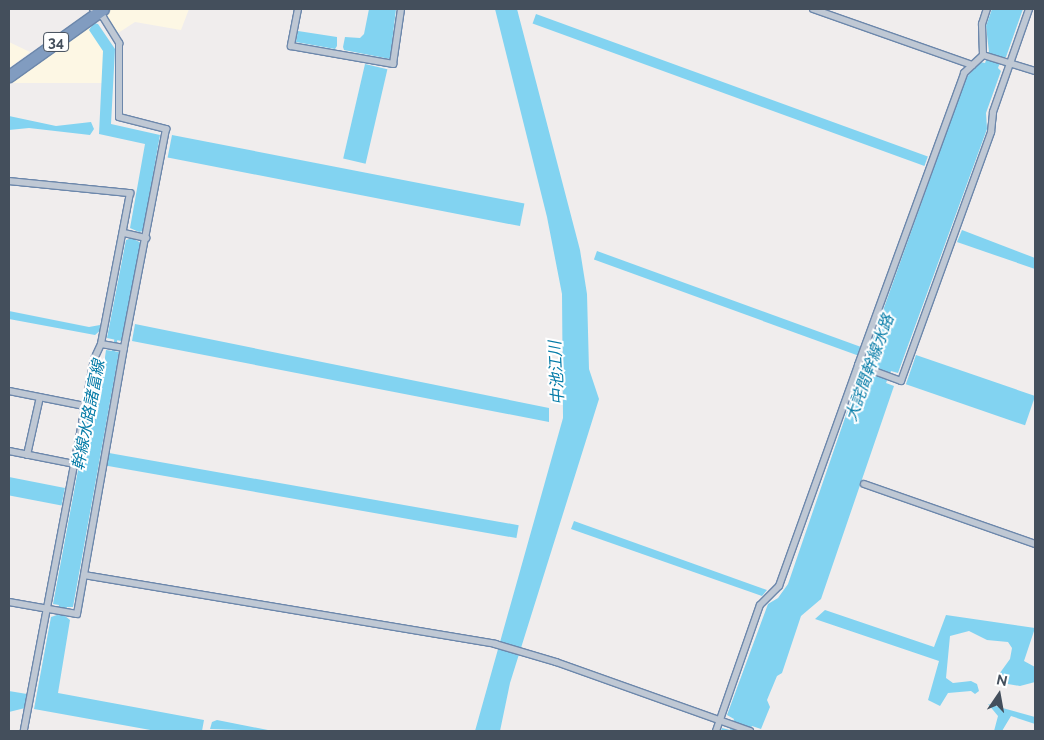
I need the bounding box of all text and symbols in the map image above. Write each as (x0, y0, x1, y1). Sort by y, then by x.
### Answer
road number: 34 (42, 31, 70, 54)
water label: 大詫間幹線水路 (842, 312, 898, 424)
water label: 中池江川 (546, 341, 568, 405)
water label: 幹線水路諸富線 (69, 358, 109, 472)
north arrow (974, 670, 1024, 720)
text: N (995, 671, 1009, 689)

